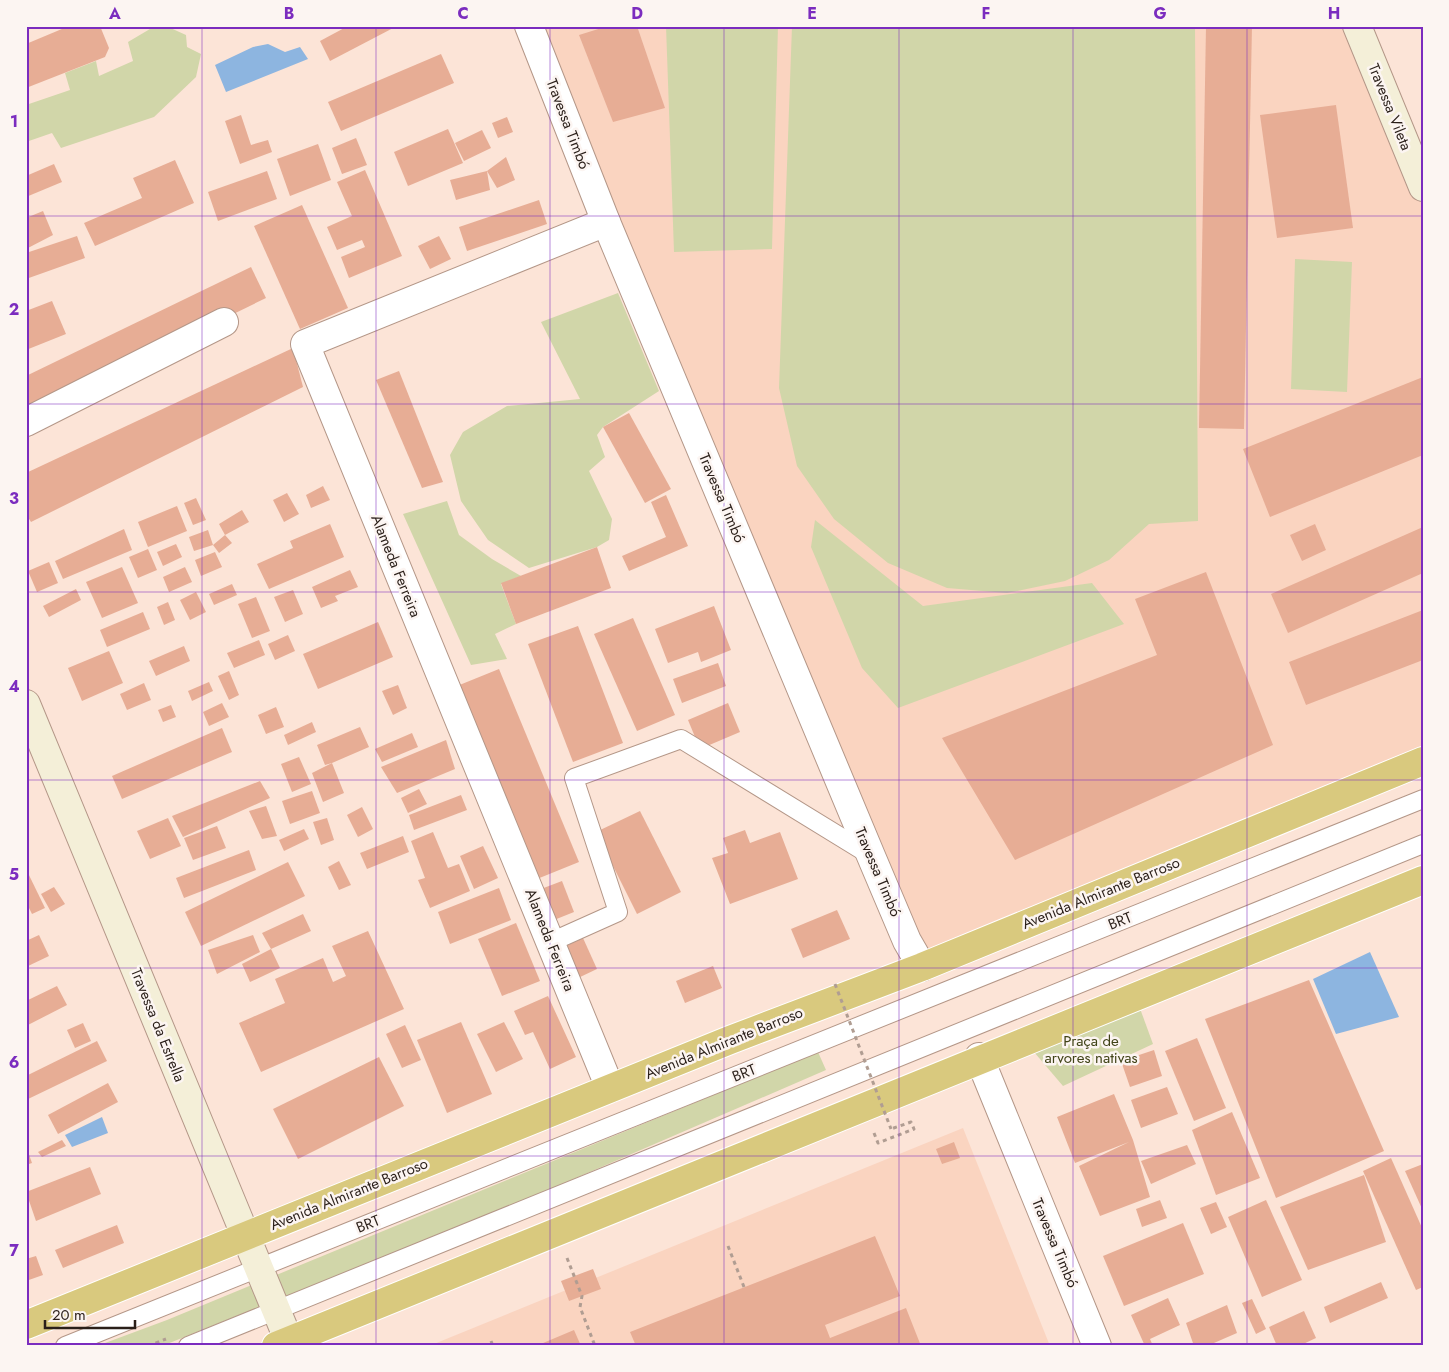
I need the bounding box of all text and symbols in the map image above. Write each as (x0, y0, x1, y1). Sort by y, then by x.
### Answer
text: A (108, 2, 121, 25)
text: B (284, 2, 294, 25)
text: C (457, 2, 469, 25)
text: D (631, 2, 643, 25)
text: E (807, 2, 817, 25)
text: F (982, 2, 990, 25)
text: G (1153, 2, 1167, 25)
text: H (1328, 2, 1340, 25)
street label: Travessa Vileta (1363, 60, 1417, 154)
street label: Travessa Timbó (541, 76, 595, 172)
text: 1 (10, 110, 18, 133)
text: 2 (9, 298, 19, 321)
street label: Travessa Timbó (693, 450, 751, 546)
text: 3 (9, 487, 19, 510)
street label: Alameda Ferreira (365, 511, 427, 621)
text: 4 (8, 675, 20, 698)
street label: Travessa Timbó (849, 824, 907, 920)
street label: Avenida Almirante Barroso (1019, 851, 1183, 935)
text: 5 (9, 863, 19, 886)
street label: Alameda Ferreira (519, 885, 581, 995)
street label: BRT (1105, 906, 1135, 936)
street label: Travessa da Estrella (125, 965, 191, 1085)
street label: Avenida Almirante Barroso (642, 1001, 806, 1085)
park label: Praça de arvores nativas (1044, 1030, 1138, 1069)
text: 6 (9, 1051, 19, 1074)
street label: BRT (729, 1058, 759, 1088)
street label: Avenida Almirante Barroso (267, 1152, 431, 1236)
street label: Travessa Timbó (1026, 1195, 1084, 1291)
street label: BRT (353, 1209, 383, 1239)
text: 7 (9, 1239, 19, 1262)
scale bar (45, 1297, 135, 1329)
text: 20 m (52, 1304, 86, 1326)

